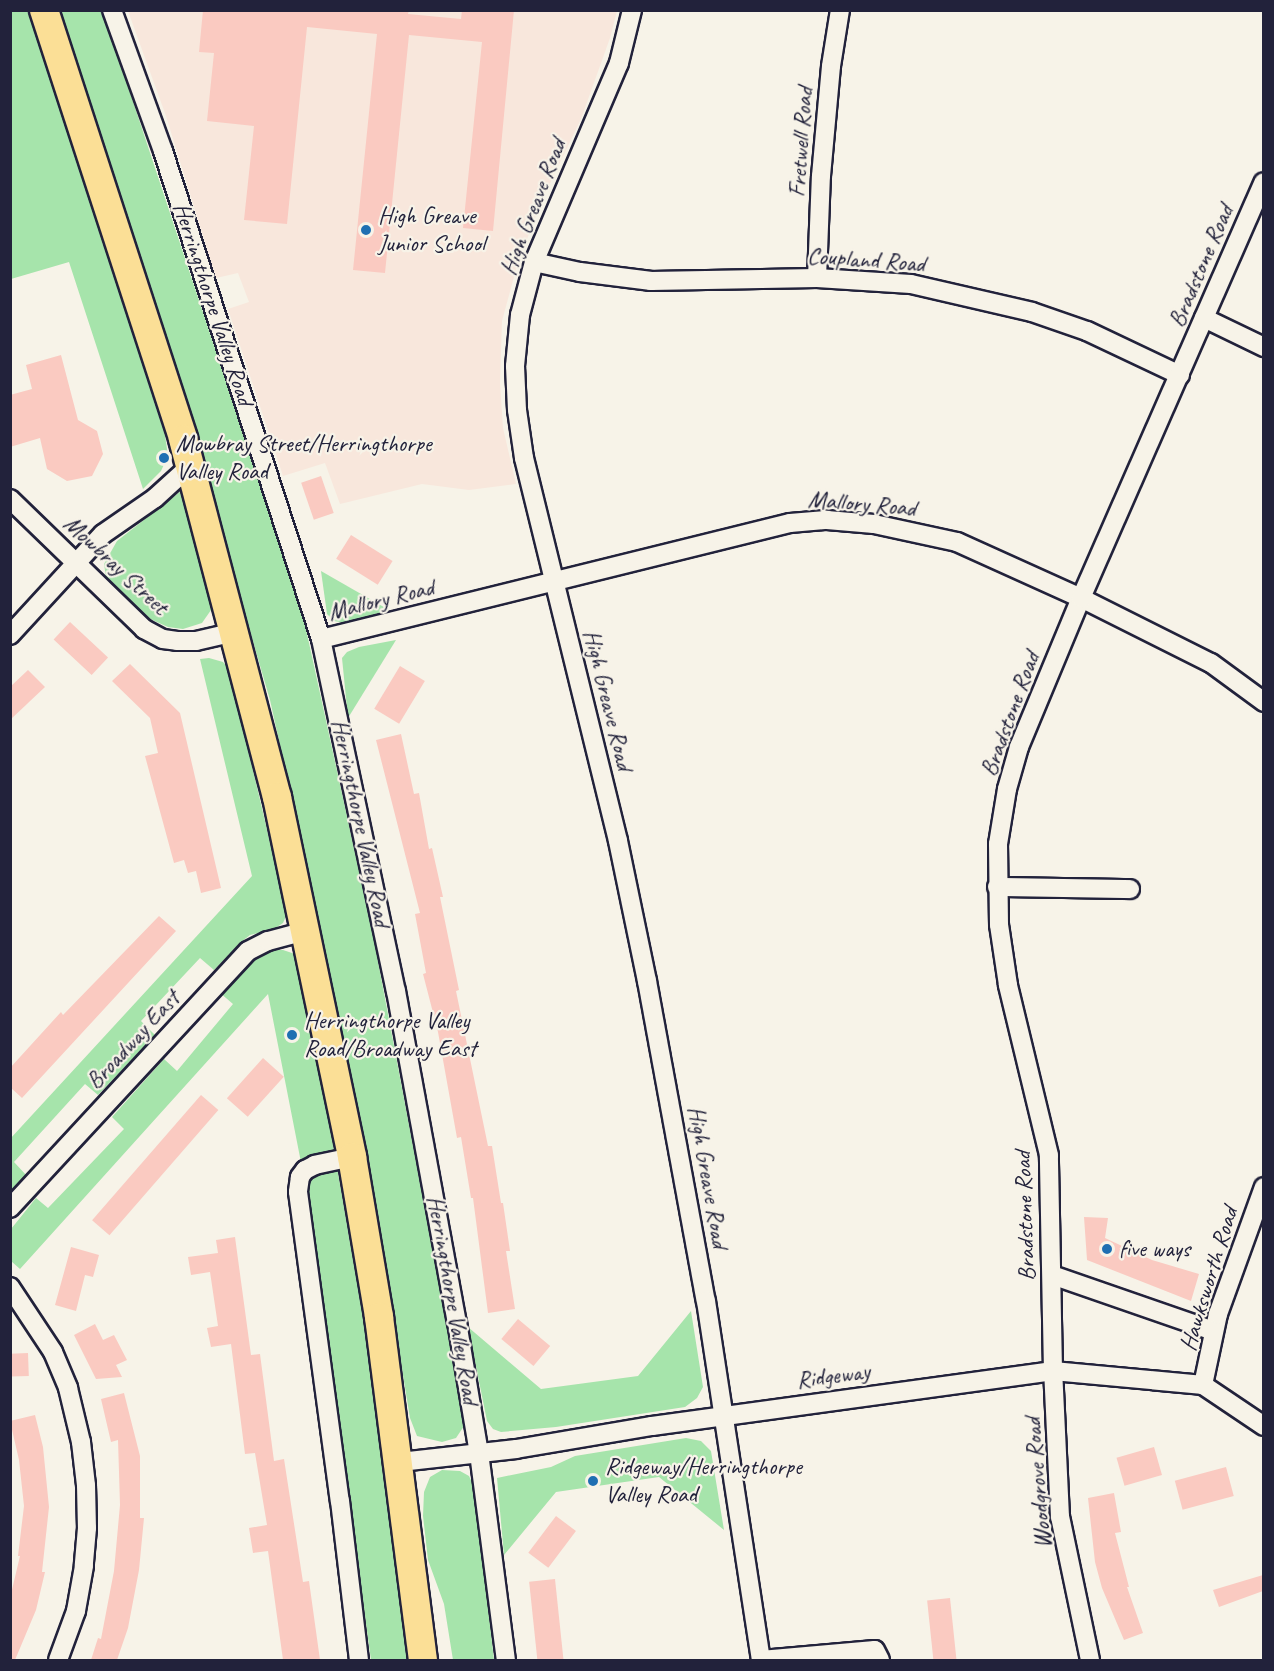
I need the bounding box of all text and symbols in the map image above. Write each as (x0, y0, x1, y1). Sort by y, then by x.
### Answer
street label: Fretwell Road (783, 86, 819, 198)
street label: High Greave Road (494, 135, 572, 279)
street label: Herringthorpe Valley Road (167, 199, 259, 409)
street label: Bradstone Road (1162, 200, 1240, 332)
place label: High Greave Junior School (378, 202, 484, 258)
marker: High Greave Junior School (359, 223, 373, 237)
street label: Coupland Road (806, 242, 926, 278)
place label: Mowbray Street/Herringthorpe Valley Road (176, 430, 432, 486)
marker: Mowbray Street/Herringthorpe Valley Road (157, 451, 171, 465)
street label: Mallory Road (807, 485, 917, 523)
street label: Mowbray Street (58, 509, 174, 621)
street label: Mallory Road (326, 573, 436, 627)
street label: High Greave Road (577, 627, 639, 773)
street label: Bradstone Road (974, 648, 1046, 780)
street label: Herringthorpe Valley Road (325, 716, 397, 930)
street label: Broadway East (80, 985, 186, 1095)
place label: Herringthorpe Valley Road/Broadway East (304, 1007, 476, 1063)
marker: Herringthorpe Valley Road/Broadway East (285, 1028, 299, 1042)
street label: High Greave Road (681, 1104, 735, 1250)
street label: Bradstone Road (1008, 1150, 1042, 1282)
street label: Herringthorpe Valley Road (420, 1193, 486, 1407)
street label: Hawksworth Road (1174, 1204, 1244, 1354)
place label: five ways (1119, 1235, 1191, 1263)
marker: five ways (1100, 1242, 1114, 1256)
street label: Ridgeway (795, 1357, 871, 1395)
street label: Woodgrove Road (1018, 1416, 1058, 1550)
place label: Ridgeway/Herringthorpe Valley Road (605, 1453, 802, 1509)
marker: Ridgeway/Herringthorpe Valley Road (586, 1474, 600, 1488)

